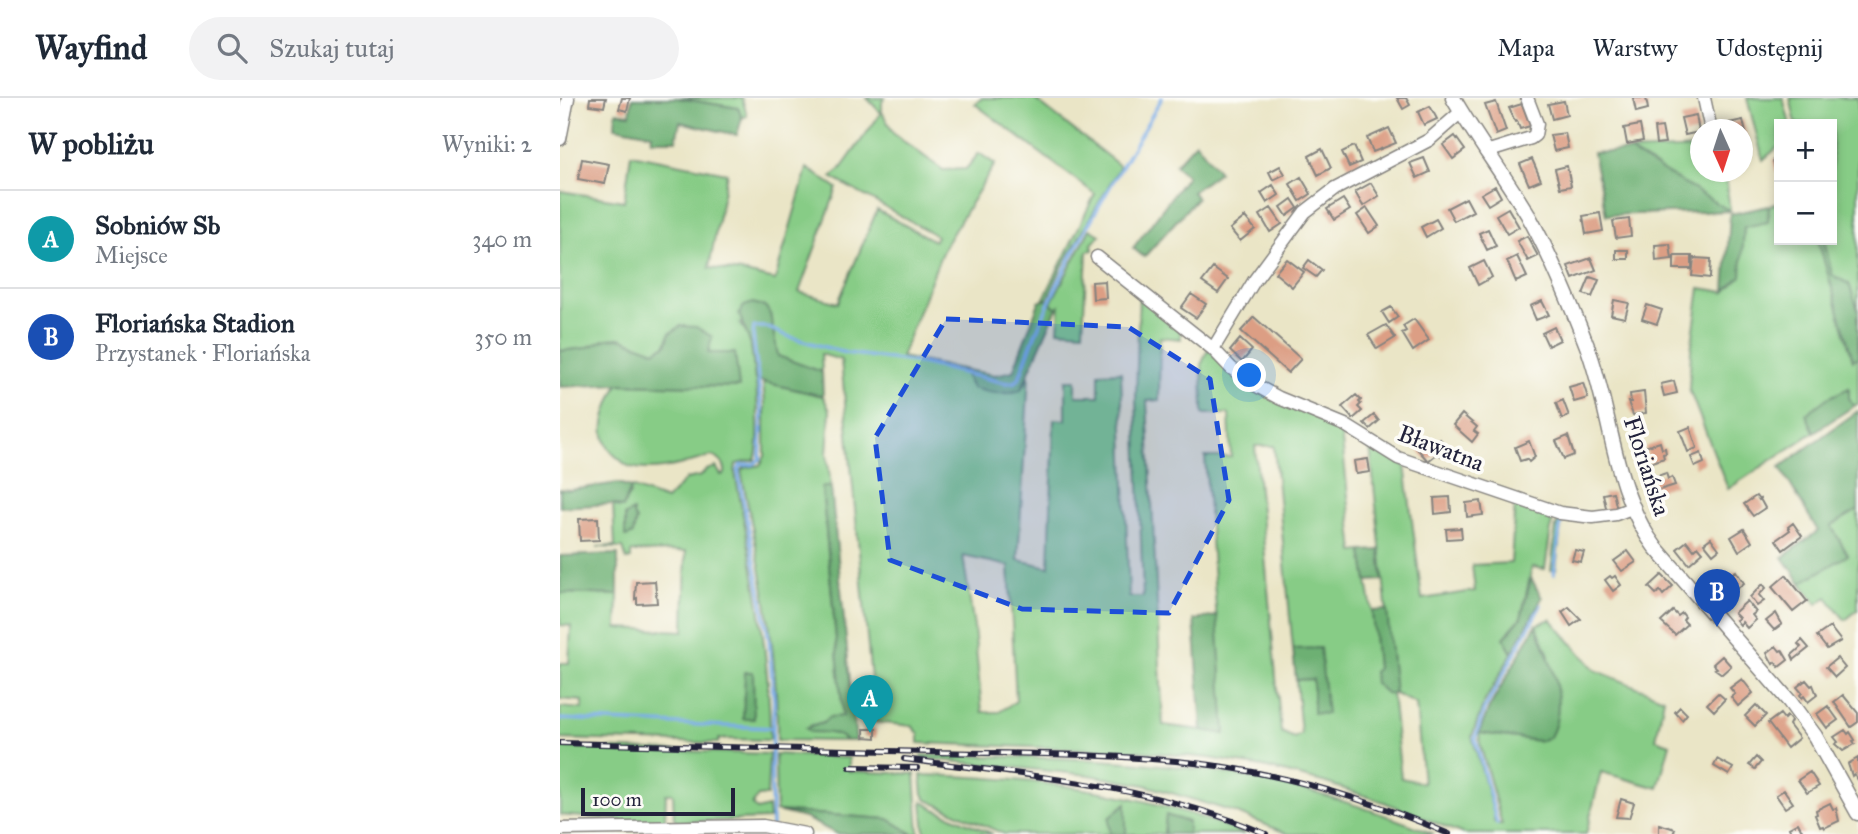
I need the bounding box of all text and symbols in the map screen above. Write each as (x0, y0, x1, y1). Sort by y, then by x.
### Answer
search box (189, 17, 679, 80)
text: Wayfind (35, 28, 147, 68)
icon: search (213, 29, 251, 67)
text: Szukaj tutaj (269, 32, 395, 64)
text: Mapa (1498, 33, 1555, 63)
text: Warstwy (1593, 33, 1678, 63)
text: Udostępnij (1716, 33, 1823, 63)
north arrow (1690, 119, 1753, 182)
map controls (1774, 119, 1837, 245)
button: + (1774, 119, 1837, 182)
text: W pobliżu (28, 126, 154, 162)
text: Wyniki: 2 (442, 130, 532, 158)
button: − (1774, 182, 1837, 245)
text: Sobniów Sb (95, 209, 220, 241)
text: A (43, 225, 59, 253)
text: 340 m (472, 225, 532, 253)
text: Miejsce (95, 241, 168, 269)
text: Floriańska Stadion (95, 307, 295, 339)
text: B (43, 323, 59, 351)
text: 350 m (474, 323, 532, 351)
text: Przystanek · Floriańska (95, 339, 310, 367)
your location (1232, 358, 1266, 392)
street label: Floriańska (1617, 412, 1677, 520)
street label: Bławatna (1394, 418, 1489, 478)
pin: B (1694, 569, 1740, 627)
pin: A (847, 675, 893, 733)
scale bar (581, 785, 735, 817)
text: 100 m (592, 788, 642, 811)

